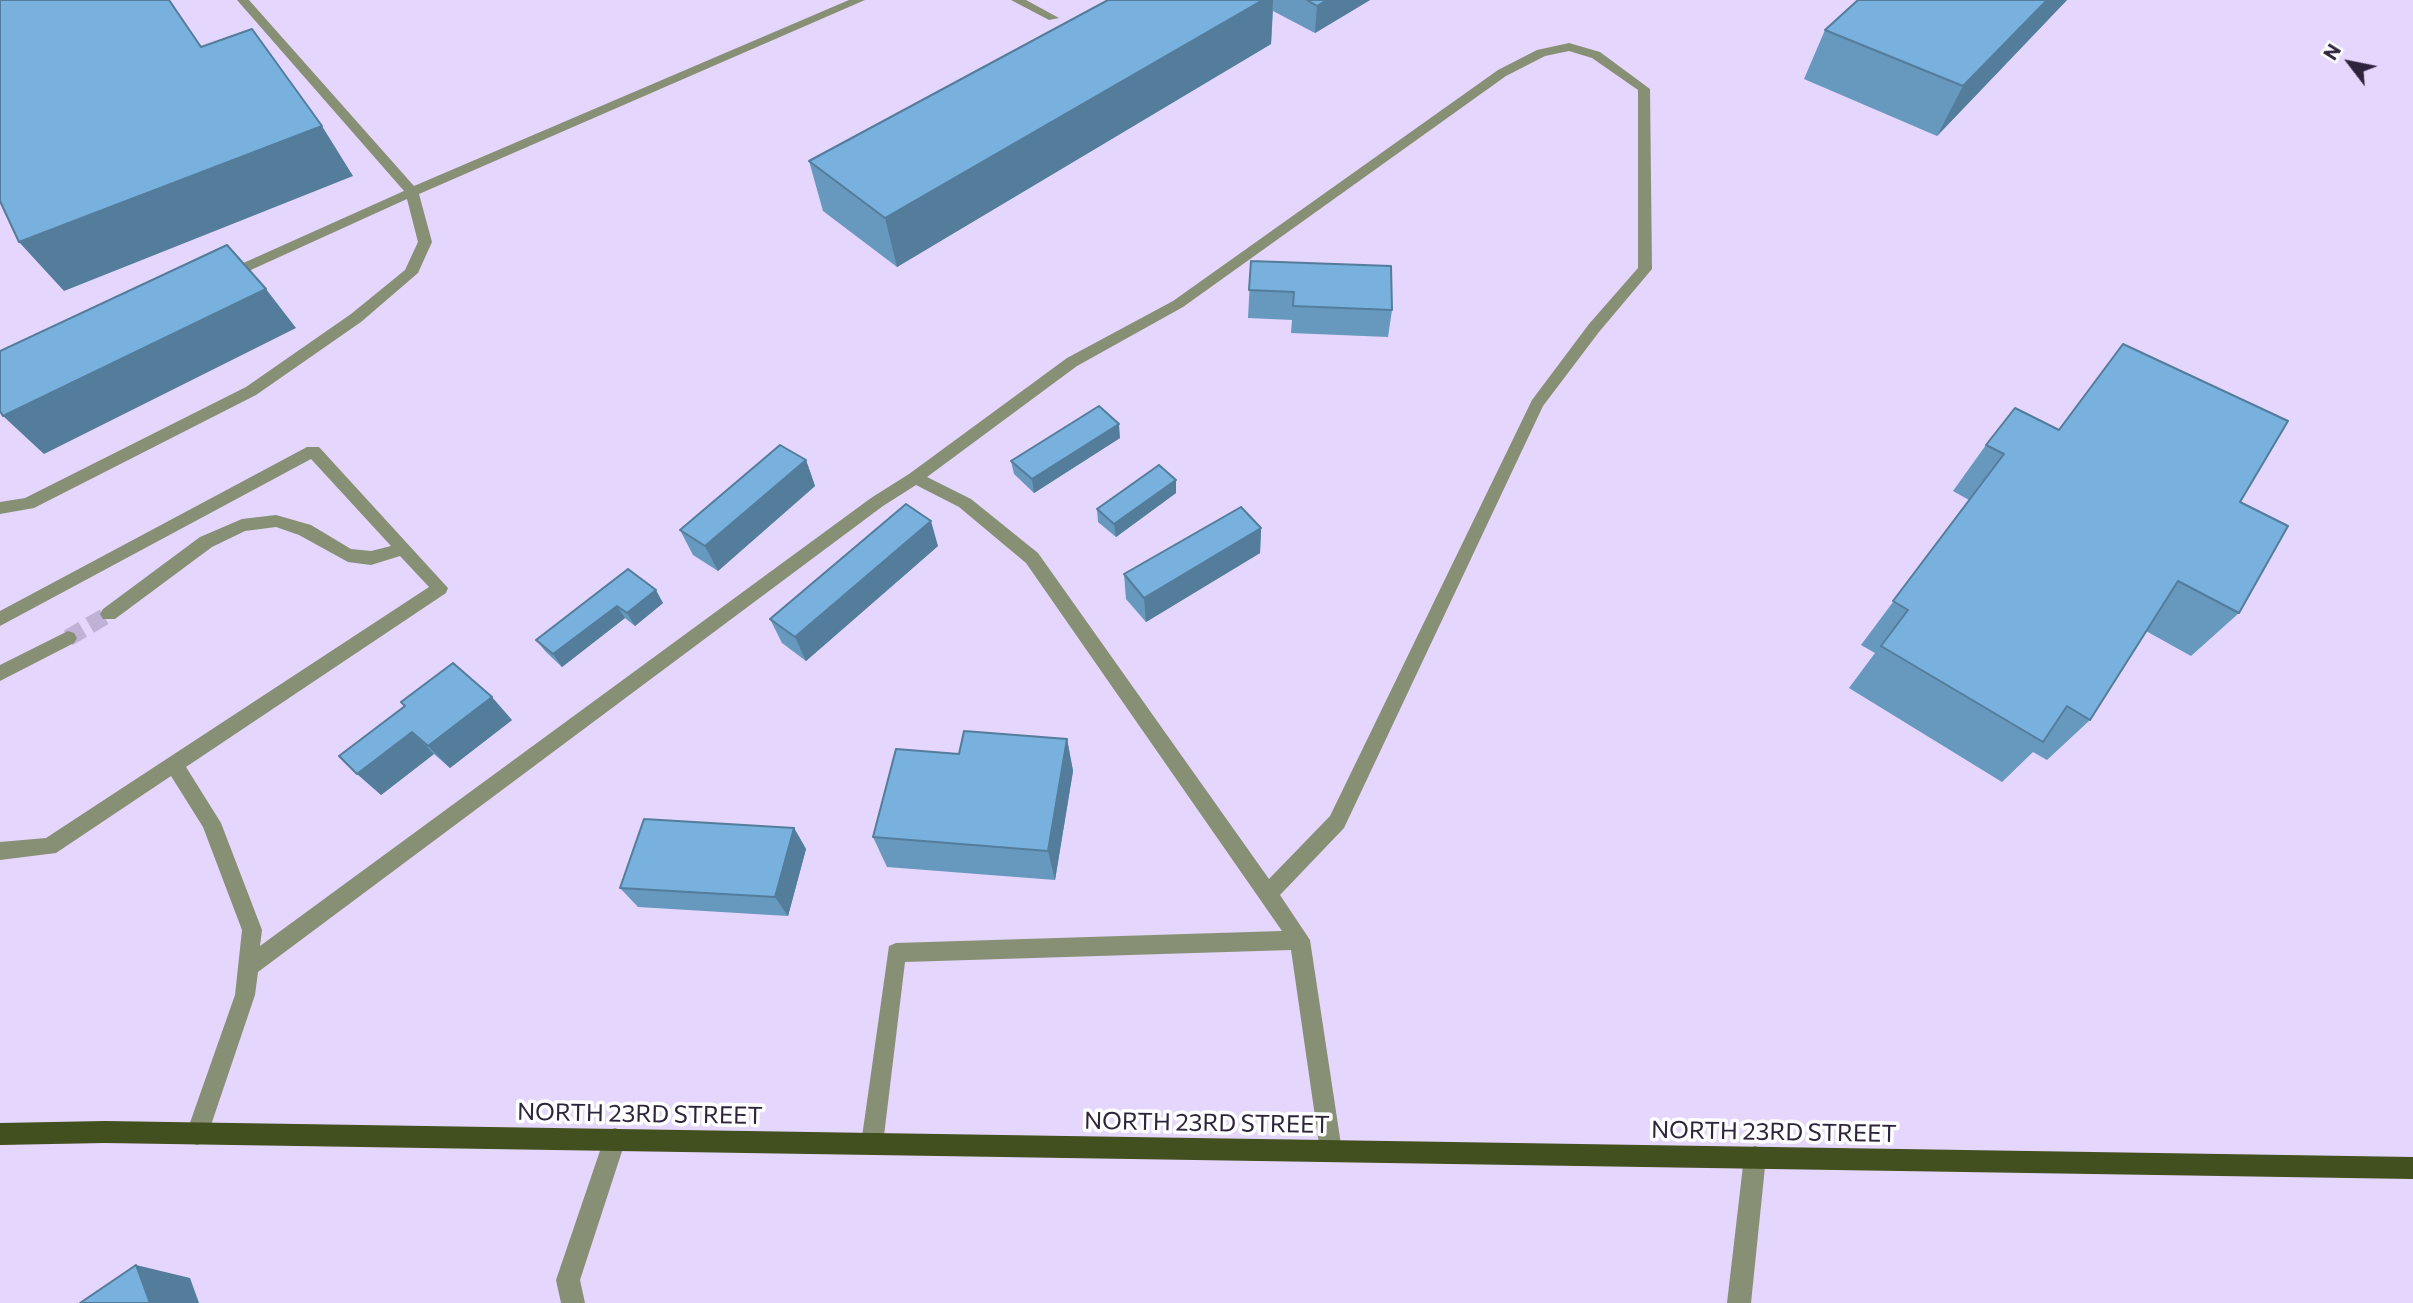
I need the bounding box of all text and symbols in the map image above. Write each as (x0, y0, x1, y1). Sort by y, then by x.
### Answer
north arrow (2315, 28, 2385, 98)
text: N (2318, 39, 2345, 64)
street label: NORTH 23RD STREET (517, 1097, 763, 1131)
street label: NORTH 23RD STREET (1084, 1106, 1330, 1140)
street label: NORTH 23RD STREET (1651, 1115, 1897, 1149)

